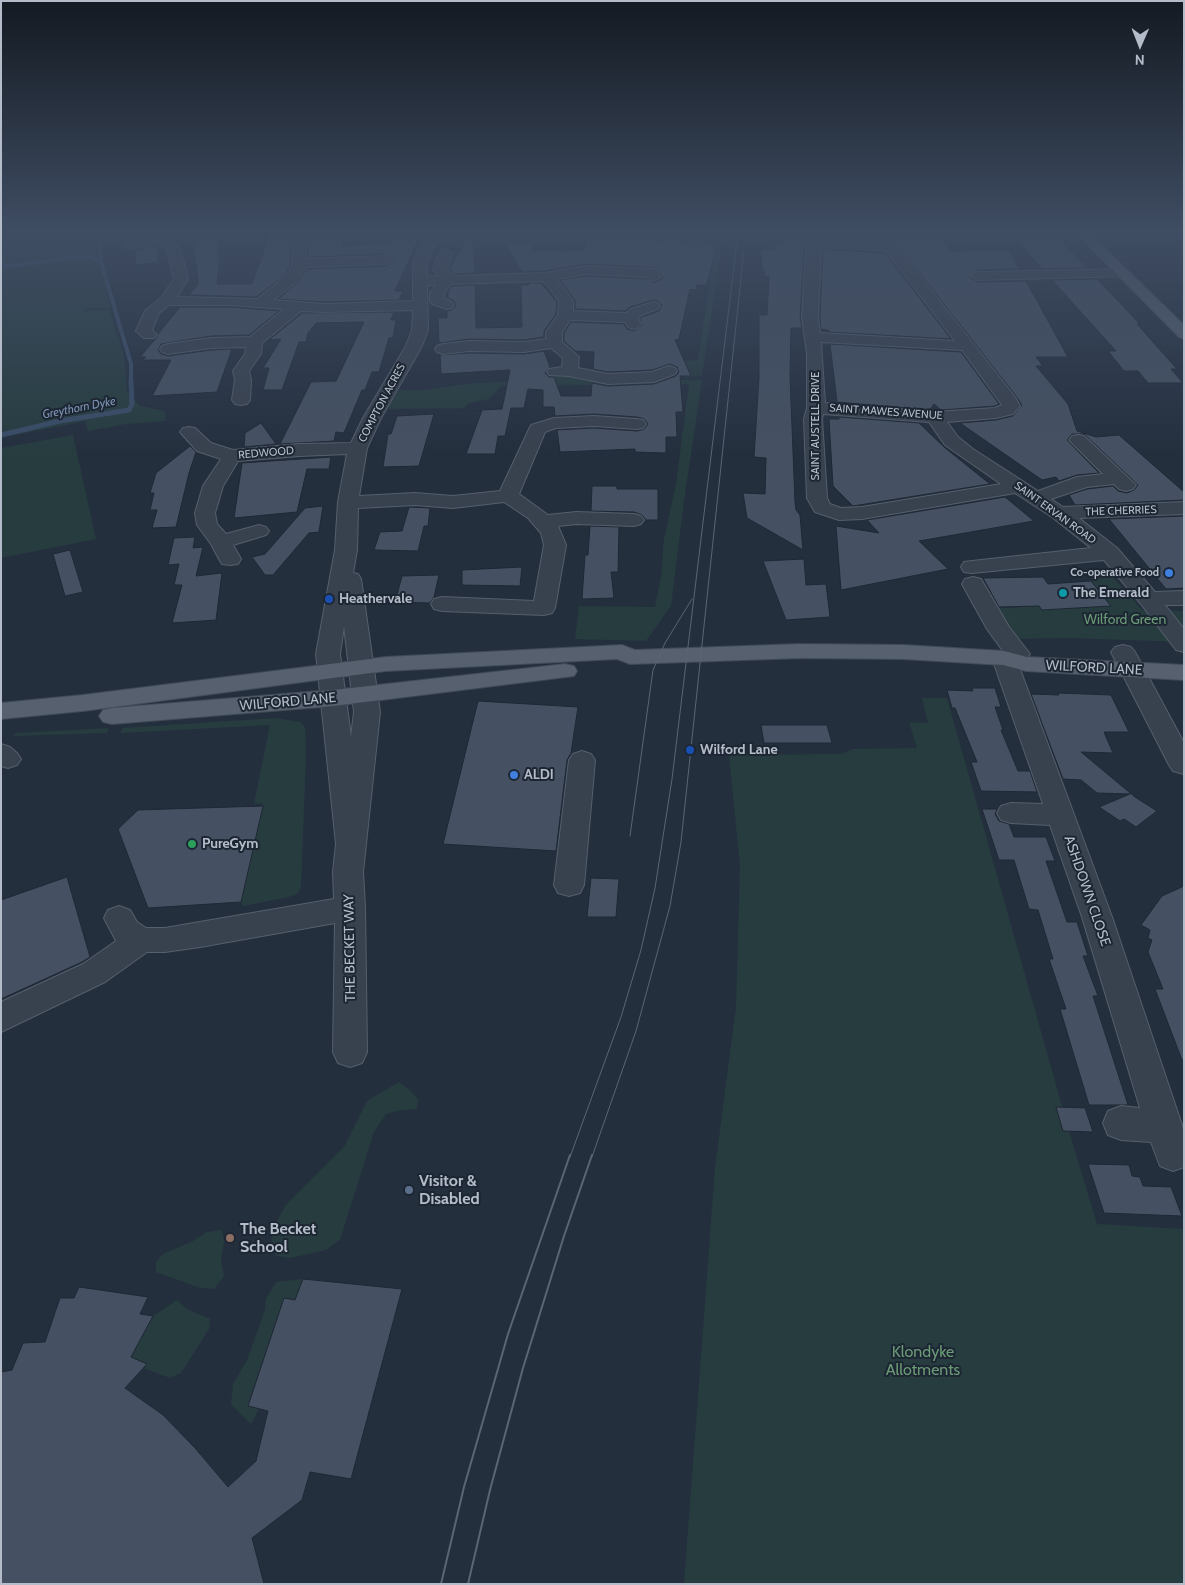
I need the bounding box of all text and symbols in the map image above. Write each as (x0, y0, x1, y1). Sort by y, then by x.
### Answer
north arrow (1115, 20, 1165, 70)
text: N (1135, 51, 1145, 69)
street label: COMPTON ACRES (356, 361, 408, 445)
street label: SAINT AUSTELL DRIVE (809, 372, 823, 480)
water label: Greythorn Dyke (41, 394, 117, 422)
street label: SAINT MAWES AVENUE (829, 401, 943, 423)
street label: REDWOOD (238, 444, 294, 462)
street label: SAINT ERVAN ROAD (1012, 479, 1098, 547)
street label: THE CHERRIES (1085, 503, 1157, 519)
place label: Co-operative Food (1070, 566, 1159, 580)
marker: Co-operative Food (1163, 567, 1175, 579)
place label: The Emerald (1073, 585, 1149, 601)
marker: The Emerald (1057, 587, 1069, 599)
place label: Heathervale (339, 591, 412, 607)
marker: Heathervale (323, 593, 335, 605)
park label: Wilford Green (1084, 612, 1166, 628)
street label: WILFORD LANE (1045, 657, 1143, 679)
street label: WILFORD LANE (239, 689, 337, 715)
place label: Wilford Lane (700, 742, 778, 758)
marker: Wilford Lane (684, 744, 696, 756)
place label: ALDI (524, 767, 554, 783)
marker: ALDI (508, 769, 520, 781)
street label: ASHDOWN CLOSE (1060, 834, 1114, 948)
place label: PureGym (202, 836, 258, 852)
marker: PureGym (186, 838, 198, 850)
street label: THE BECKET WAY (341, 894, 359, 1002)
place label: Visitor & Disabled (419, 1171, 480, 1209)
marker: Visitor & Disabled (403, 1184, 415, 1196)
place label: The Becket School (240, 1219, 316, 1257)
marker: The Becket School (224, 1232, 236, 1244)
park label: Klondyke Allotments (886, 1342, 960, 1380)

